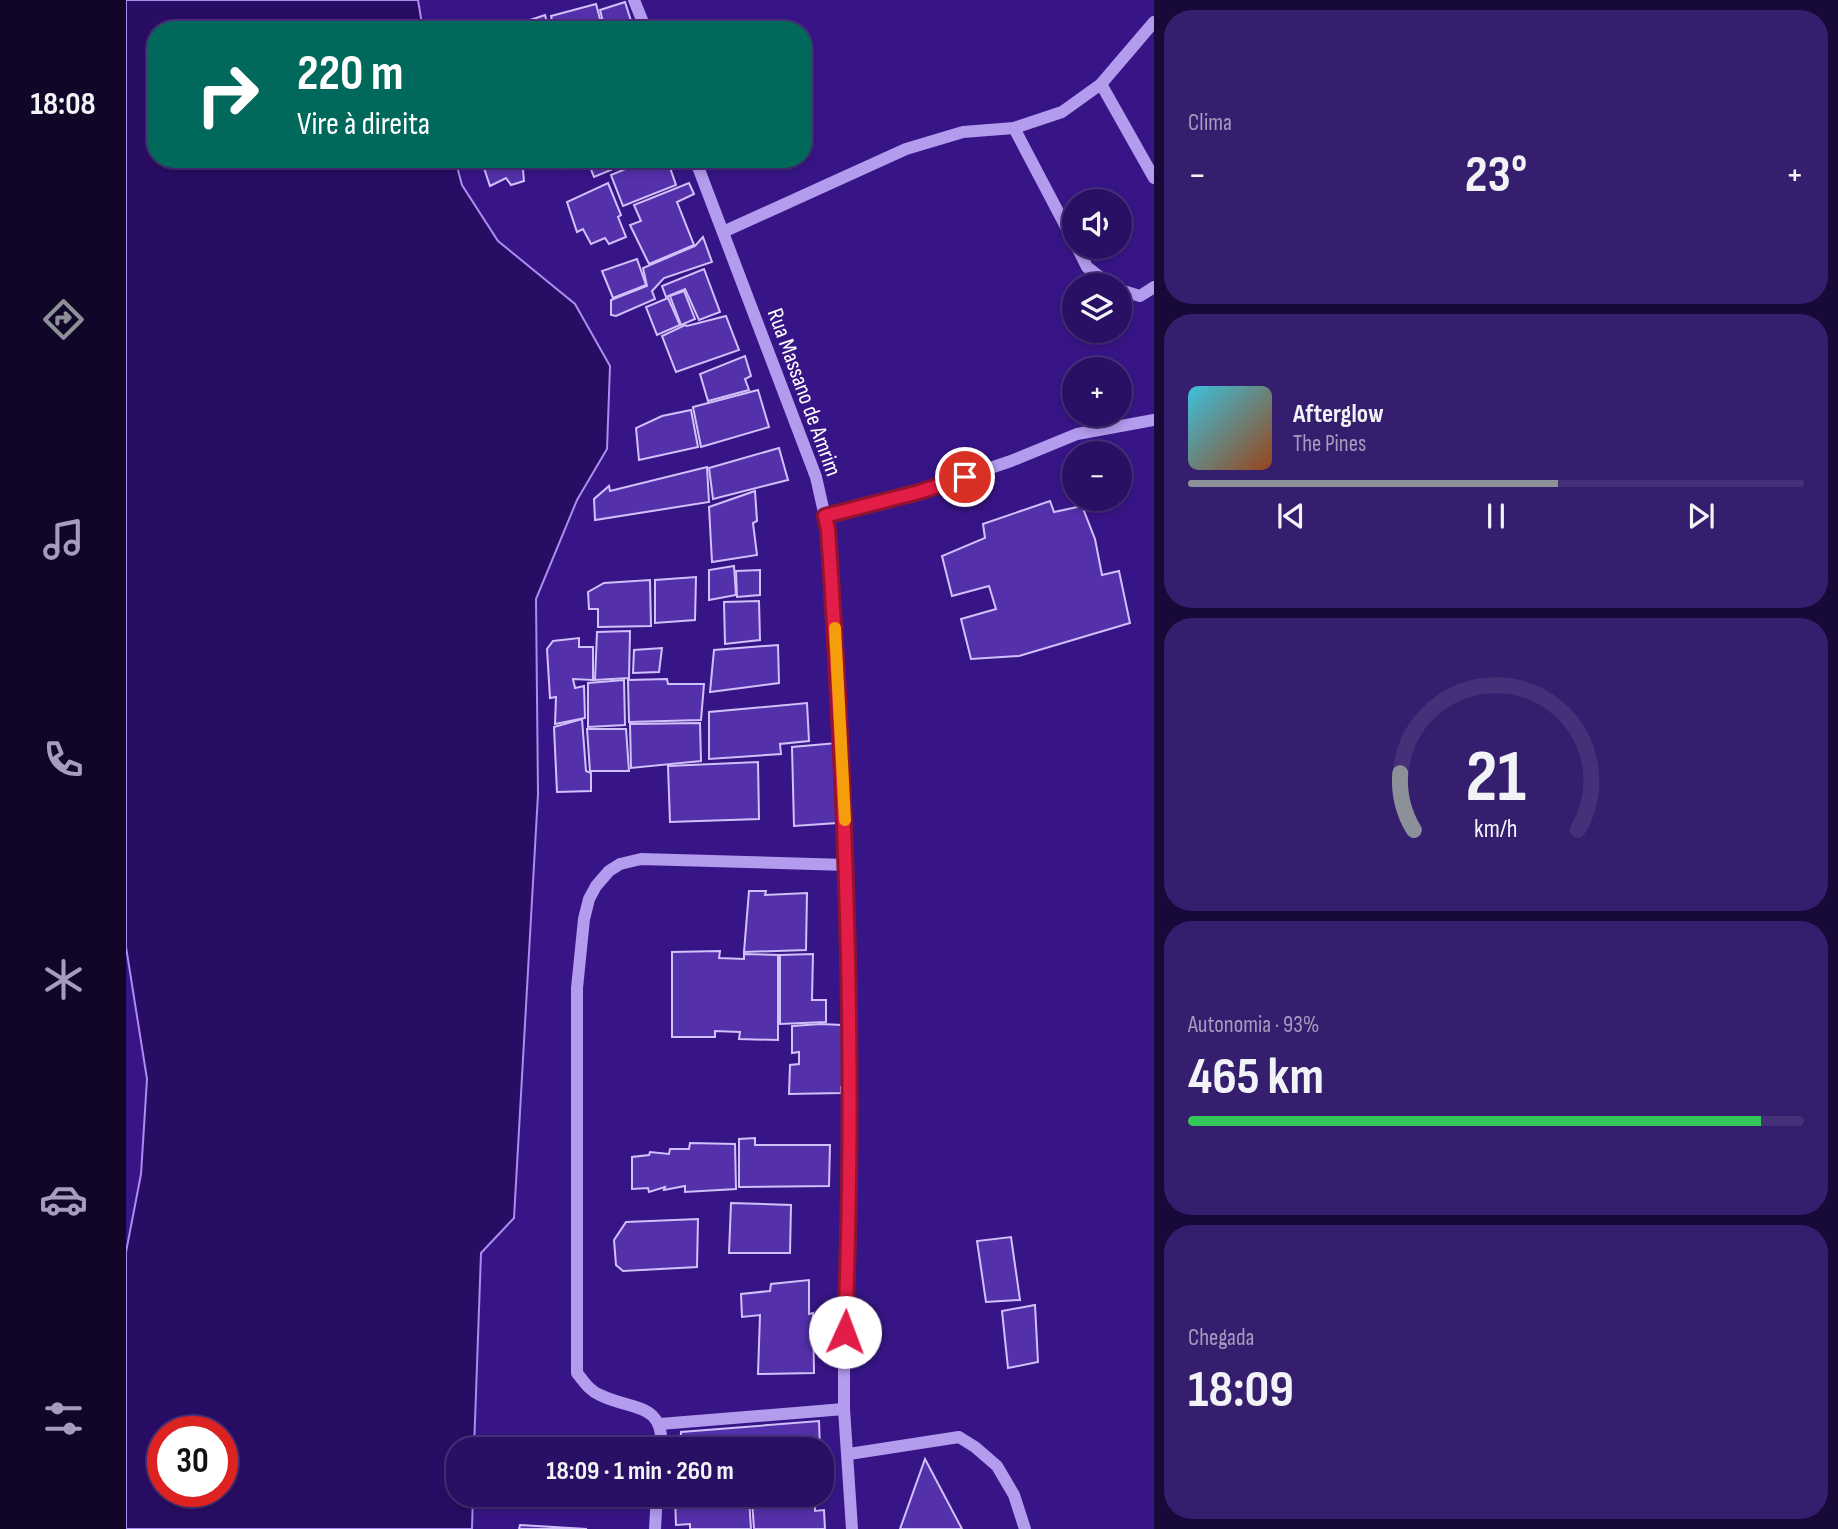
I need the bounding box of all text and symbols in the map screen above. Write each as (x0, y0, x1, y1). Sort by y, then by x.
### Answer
text: 220 m (297, 45, 403, 104)
icon: right (182, 49, 273, 140)
text: 18:08 (30, 85, 96, 124)
text: Vire à direita (297, 105, 430, 144)
text: Clima (1188, 109, 1232, 137)
text: 23° (1465, 144, 1527, 207)
text: − (1188, 153, 1207, 198)
text: + (1785, 153, 1804, 198)
map controls (1062, 189, 1132, 511)
button: sound (1062, 189, 1132, 259)
button: layers (1062, 273, 1132, 343)
icon: directions (39, 295, 88, 344)
street label: Rua Massano de Amrim (761, 305, 847, 480)
button: + (1062, 357, 1132, 427)
text: Afterglow (1293, 399, 1384, 430)
text: The Pines (1293, 430, 1366, 458)
button: − (1062, 441, 1132, 511)
pin (935, 447, 995, 507)
icon: arrive (946, 458, 984, 496)
icon: previous (1272, 497, 1310, 535)
icon: pause (1477, 497, 1515, 535)
icon: next (1682, 497, 1720, 535)
icon: music (39, 515, 88, 564)
icon: phone (39, 735, 88, 784)
text: 21 (1466, 735, 1526, 823)
text: km/h (1474, 814, 1518, 845)
icon: climate (39, 955, 88, 1004)
text: Autonomia · 93% (1188, 1011, 1320, 1039)
text: 465 km (1188, 1046, 1324, 1109)
icon: car (39, 1175, 88, 1224)
position arrow (808, 1295, 882, 1369)
text: Chegada (1188, 1324, 1254, 1352)
text: 18:09 (1188, 1359, 1294, 1422)
icon: filters (39, 1394, 88, 1443)
speed limit sign: 30 (147, 1416, 238, 1507)
text: 18:09 · 1 min · 260 m (546, 1456, 734, 1487)

